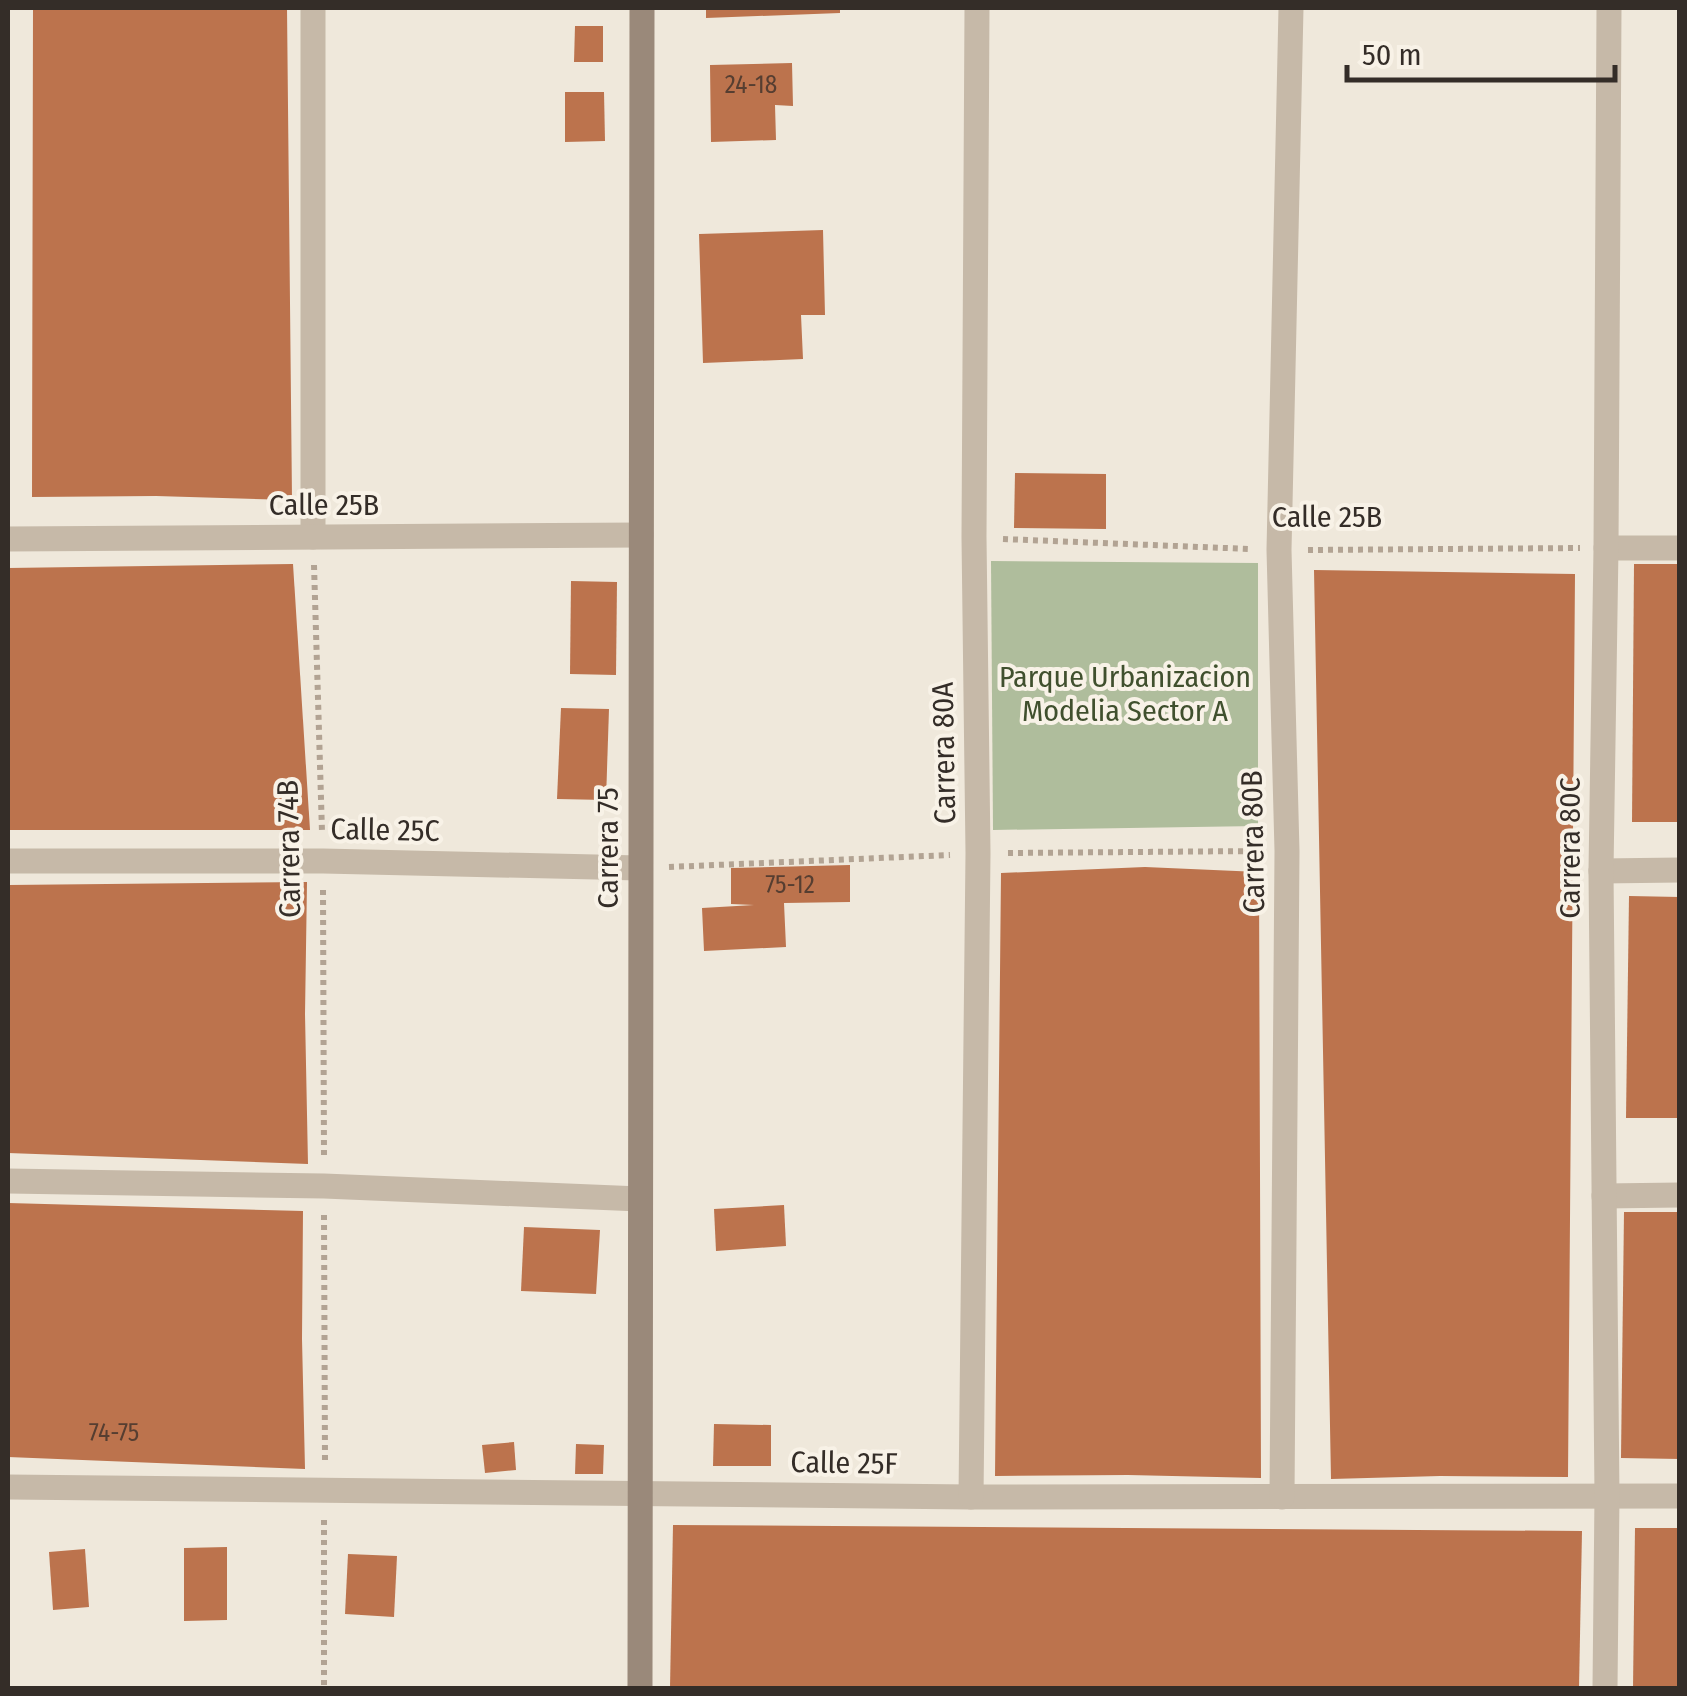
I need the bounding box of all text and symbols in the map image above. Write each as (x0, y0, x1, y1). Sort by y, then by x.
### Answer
scale bar (1347, 20, 1614, 82)
text: 50 m (1362, 37, 1422, 73)
house number: 24-18 (725, 70, 777, 100)
street label: Calle 25B (269, 487, 379, 523)
street label: Calle 25B (1272, 499, 1382, 535)
park label: Parque Urbanizacion Modelia Sector A (999, 659, 1251, 729)
street label: Carrera 80A (925, 681, 963, 824)
street label: Carrera 80B (1234, 770, 1272, 914)
street label: Carrera 80C (1552, 777, 1588, 919)
street label: Carrera 74B (270, 780, 308, 918)
street label: Carrera 75 (590, 787, 626, 909)
street label: Calle 25C (330, 811, 440, 849)
house number: 75-12 (765, 870, 815, 900)
house number: 74-75 (89, 1418, 139, 1448)
street label: Calle 25F (790, 1444, 898, 1482)

